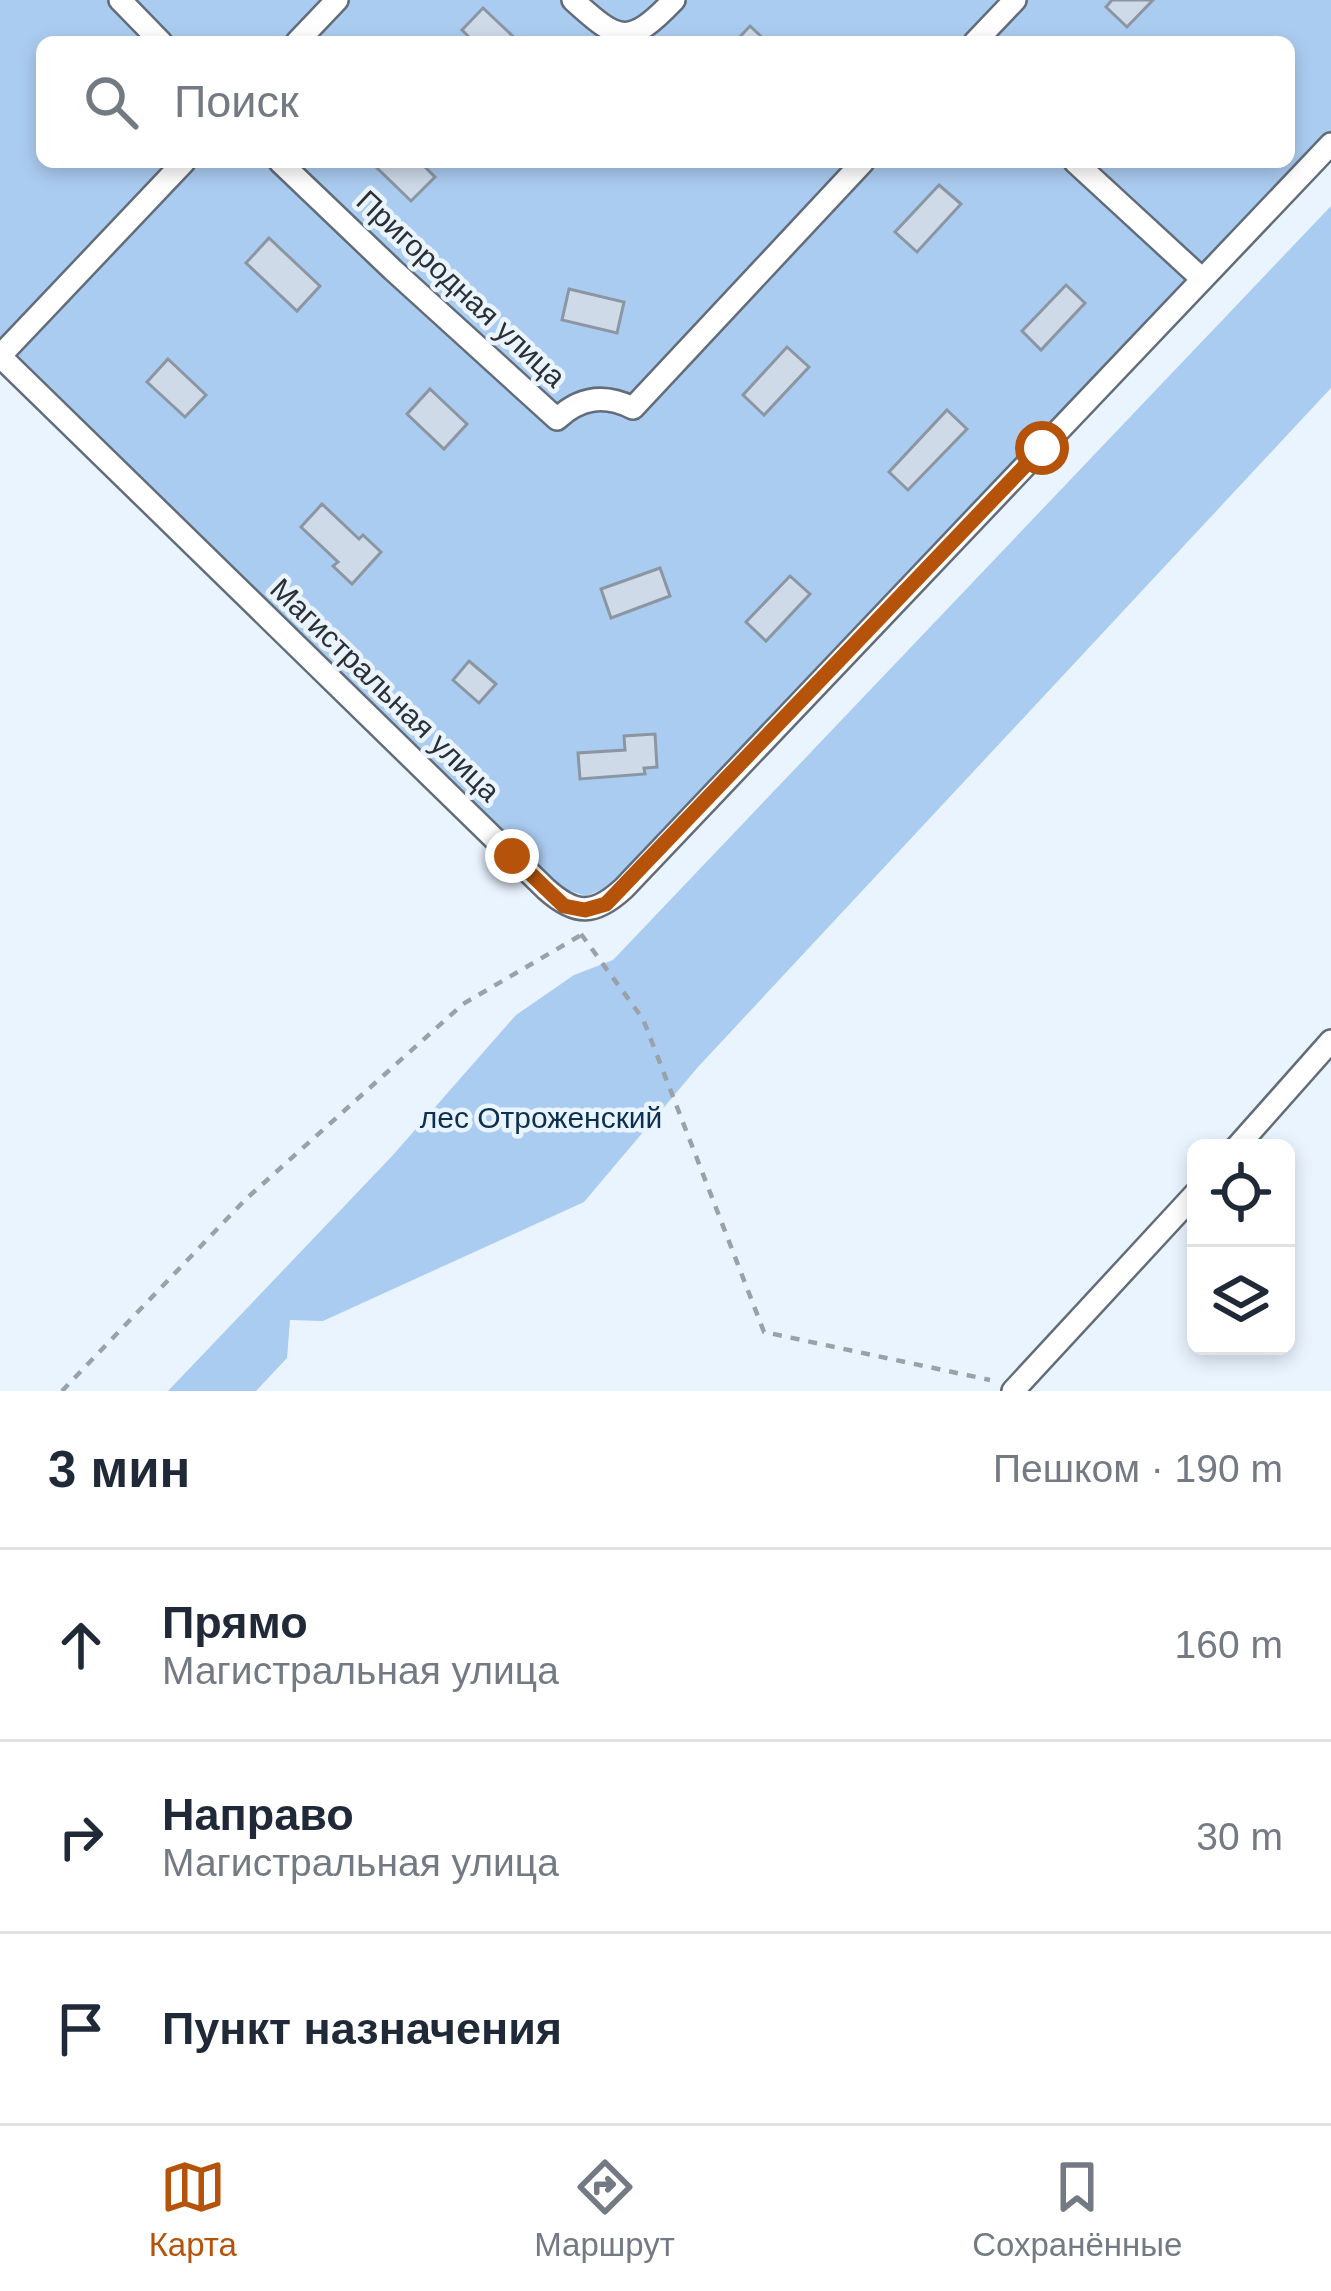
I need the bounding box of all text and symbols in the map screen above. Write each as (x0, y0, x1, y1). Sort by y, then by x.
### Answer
search box (36, 36, 1295, 168)
icon: search (78, 69, 144, 135)
text: Поиск (174, 76, 299, 127)
street label: Пригородная улица (350, 184, 572, 394)
route start (1015, 421, 1069, 475)
street label: Магистральная улица (264, 572, 507, 808)
route end (485, 829, 539, 883)
park label: лес Отроженский (420, 1101, 662, 1134)
map controls (1187, 1139, 1295, 1355)
button: locate (1187, 1139, 1295, 1247)
button: layers (1187, 1247, 1295, 1355)
text: 3 мин (48, 1441, 190, 1498)
text: Пешком · 190 m (993, 1447, 1283, 1490)
text: Прямо (162, 1597, 308, 1648)
icon: ahead (48, 1612, 114, 1678)
text: 160 m (1175, 1623, 1283, 1666)
text: Магистральная улица (162, 1649, 559, 1692)
text: Направо (162, 1789, 354, 1840)
icon: right (48, 1804, 114, 1870)
text: 30 m (1196, 1815, 1283, 1858)
text: Магистральная улица (162, 1841, 559, 1884)
icon: arrive (48, 1996, 114, 2062)
text: Пункт назначения (162, 2003, 562, 2054)
tab: Карта (149, 2154, 237, 2264)
tab: Маршрут (534, 2154, 675, 2264)
tab: Сохранённые (972, 2154, 1182, 2264)

